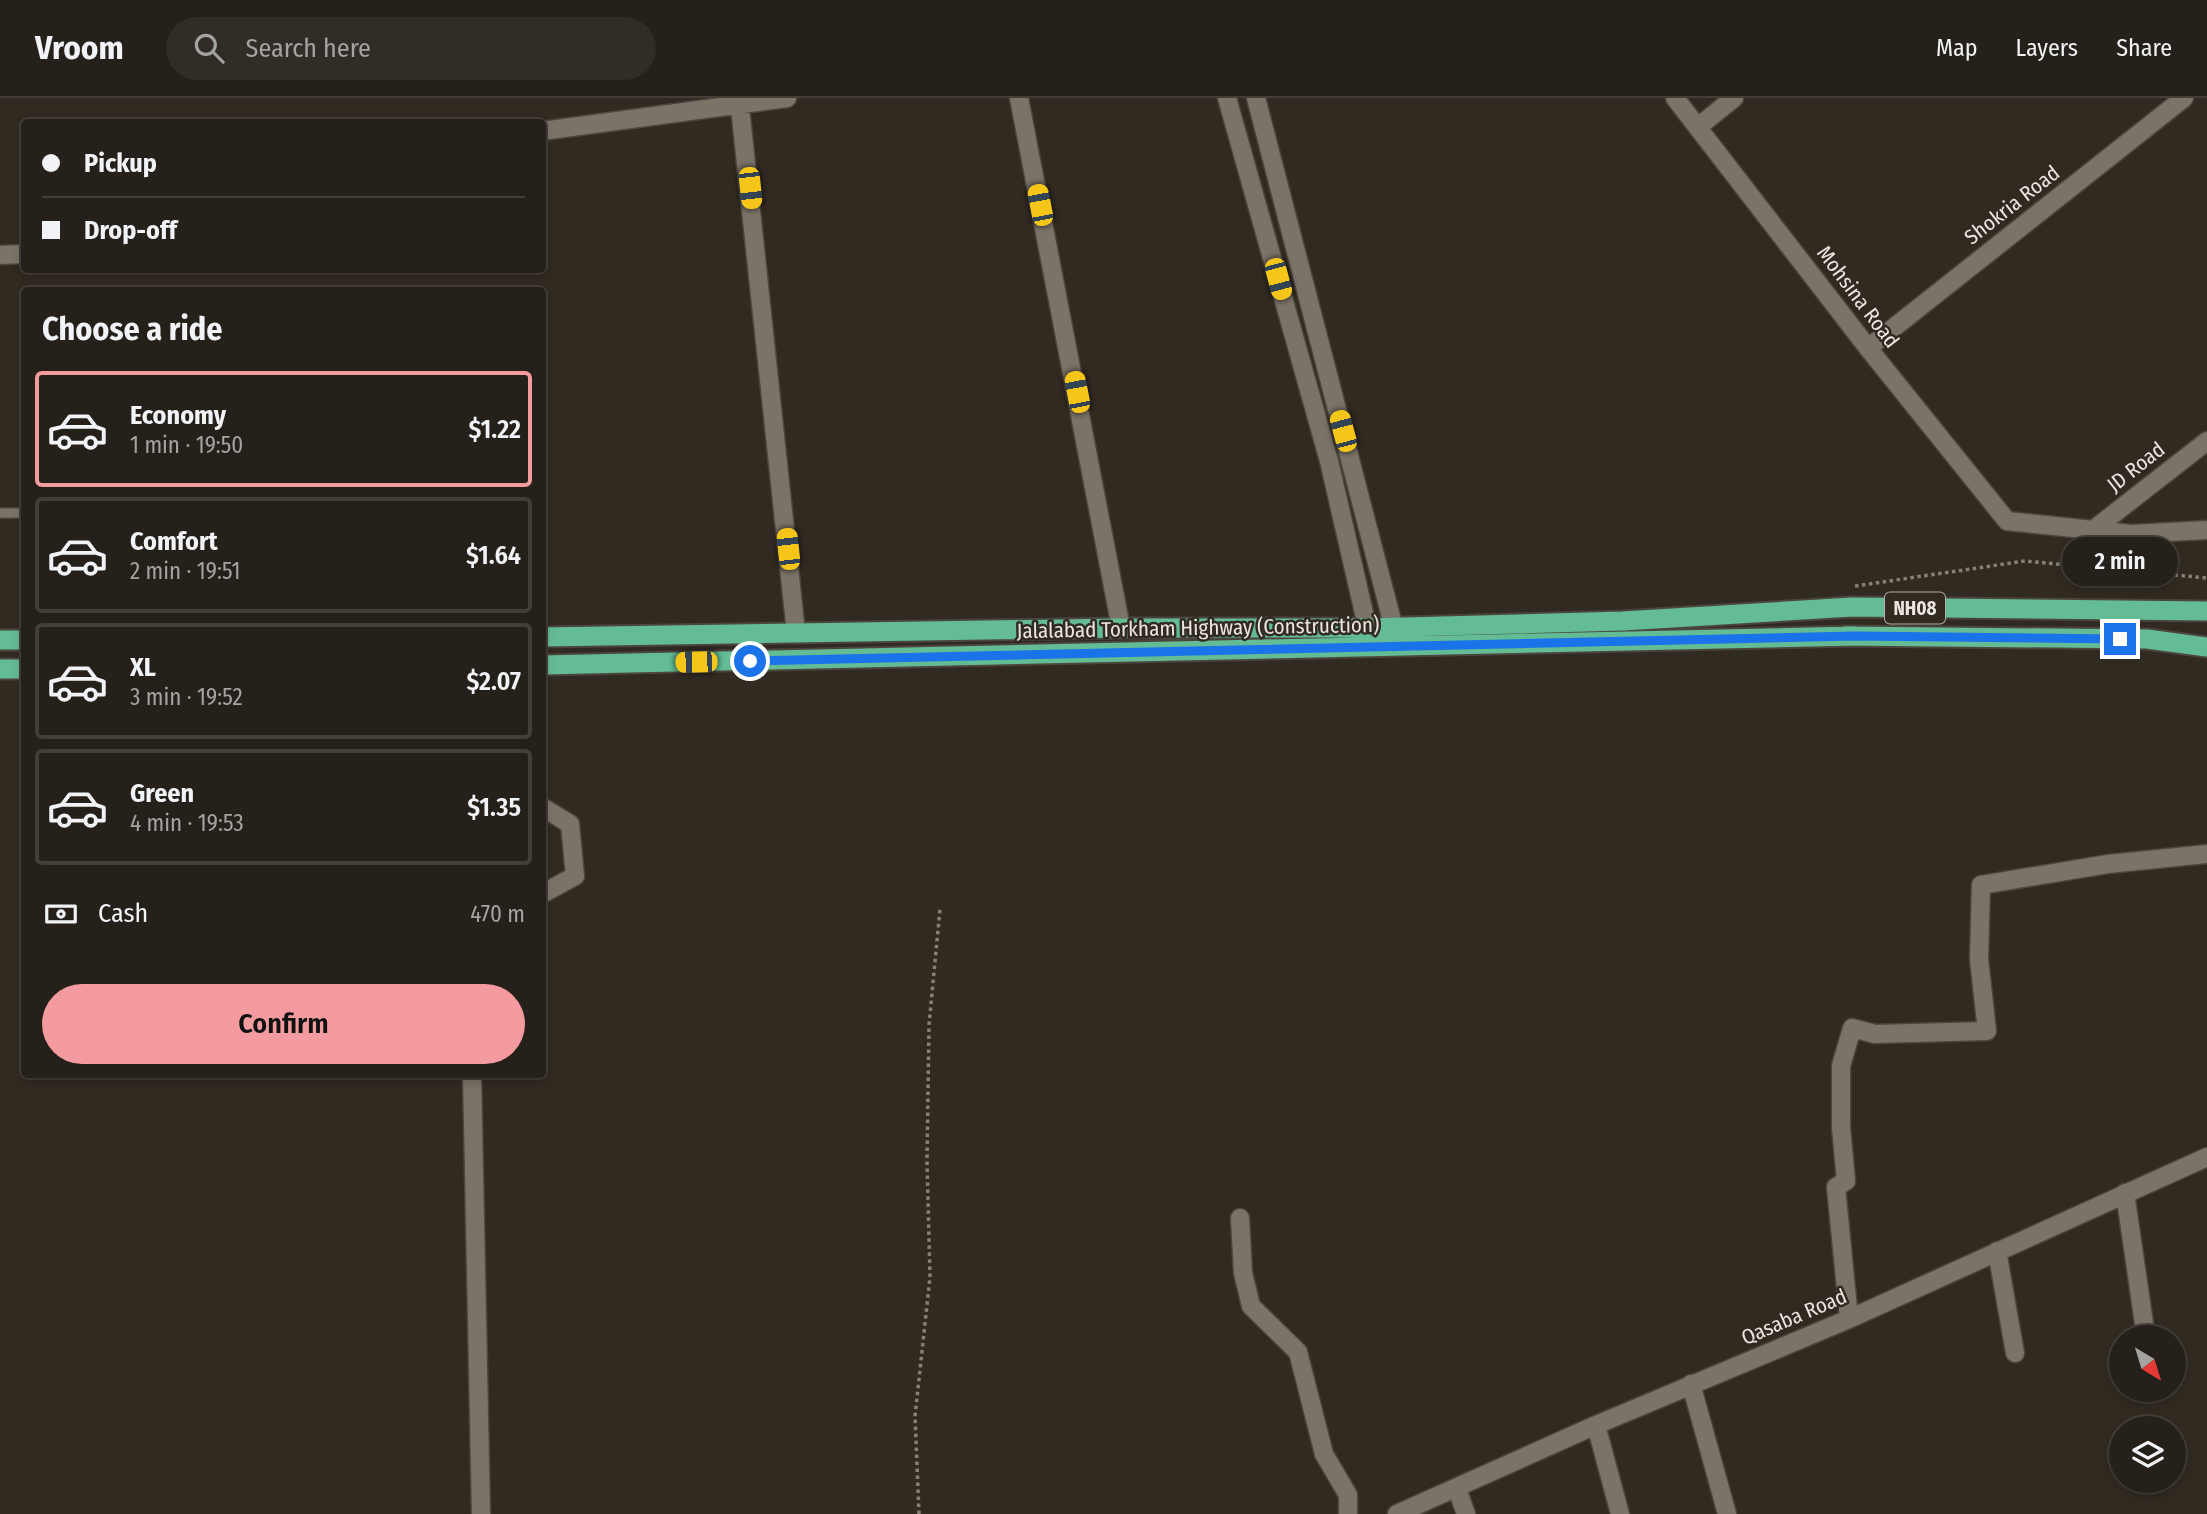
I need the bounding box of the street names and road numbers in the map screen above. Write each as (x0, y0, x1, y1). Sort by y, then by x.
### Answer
street label: Shokria Road (1959, 160, 2065, 250)
street label: Mohsina Road (1811, 241, 1905, 353)
street label: JD Road (2102, 436, 2170, 498)
road number: NH08 (1885, 593, 1945, 624)
street label: Jalalabad Torkham Highway (Construction) (1017, 612, 1379, 644)
street label: Qasaba Road (1737, 1283, 1851, 1351)

